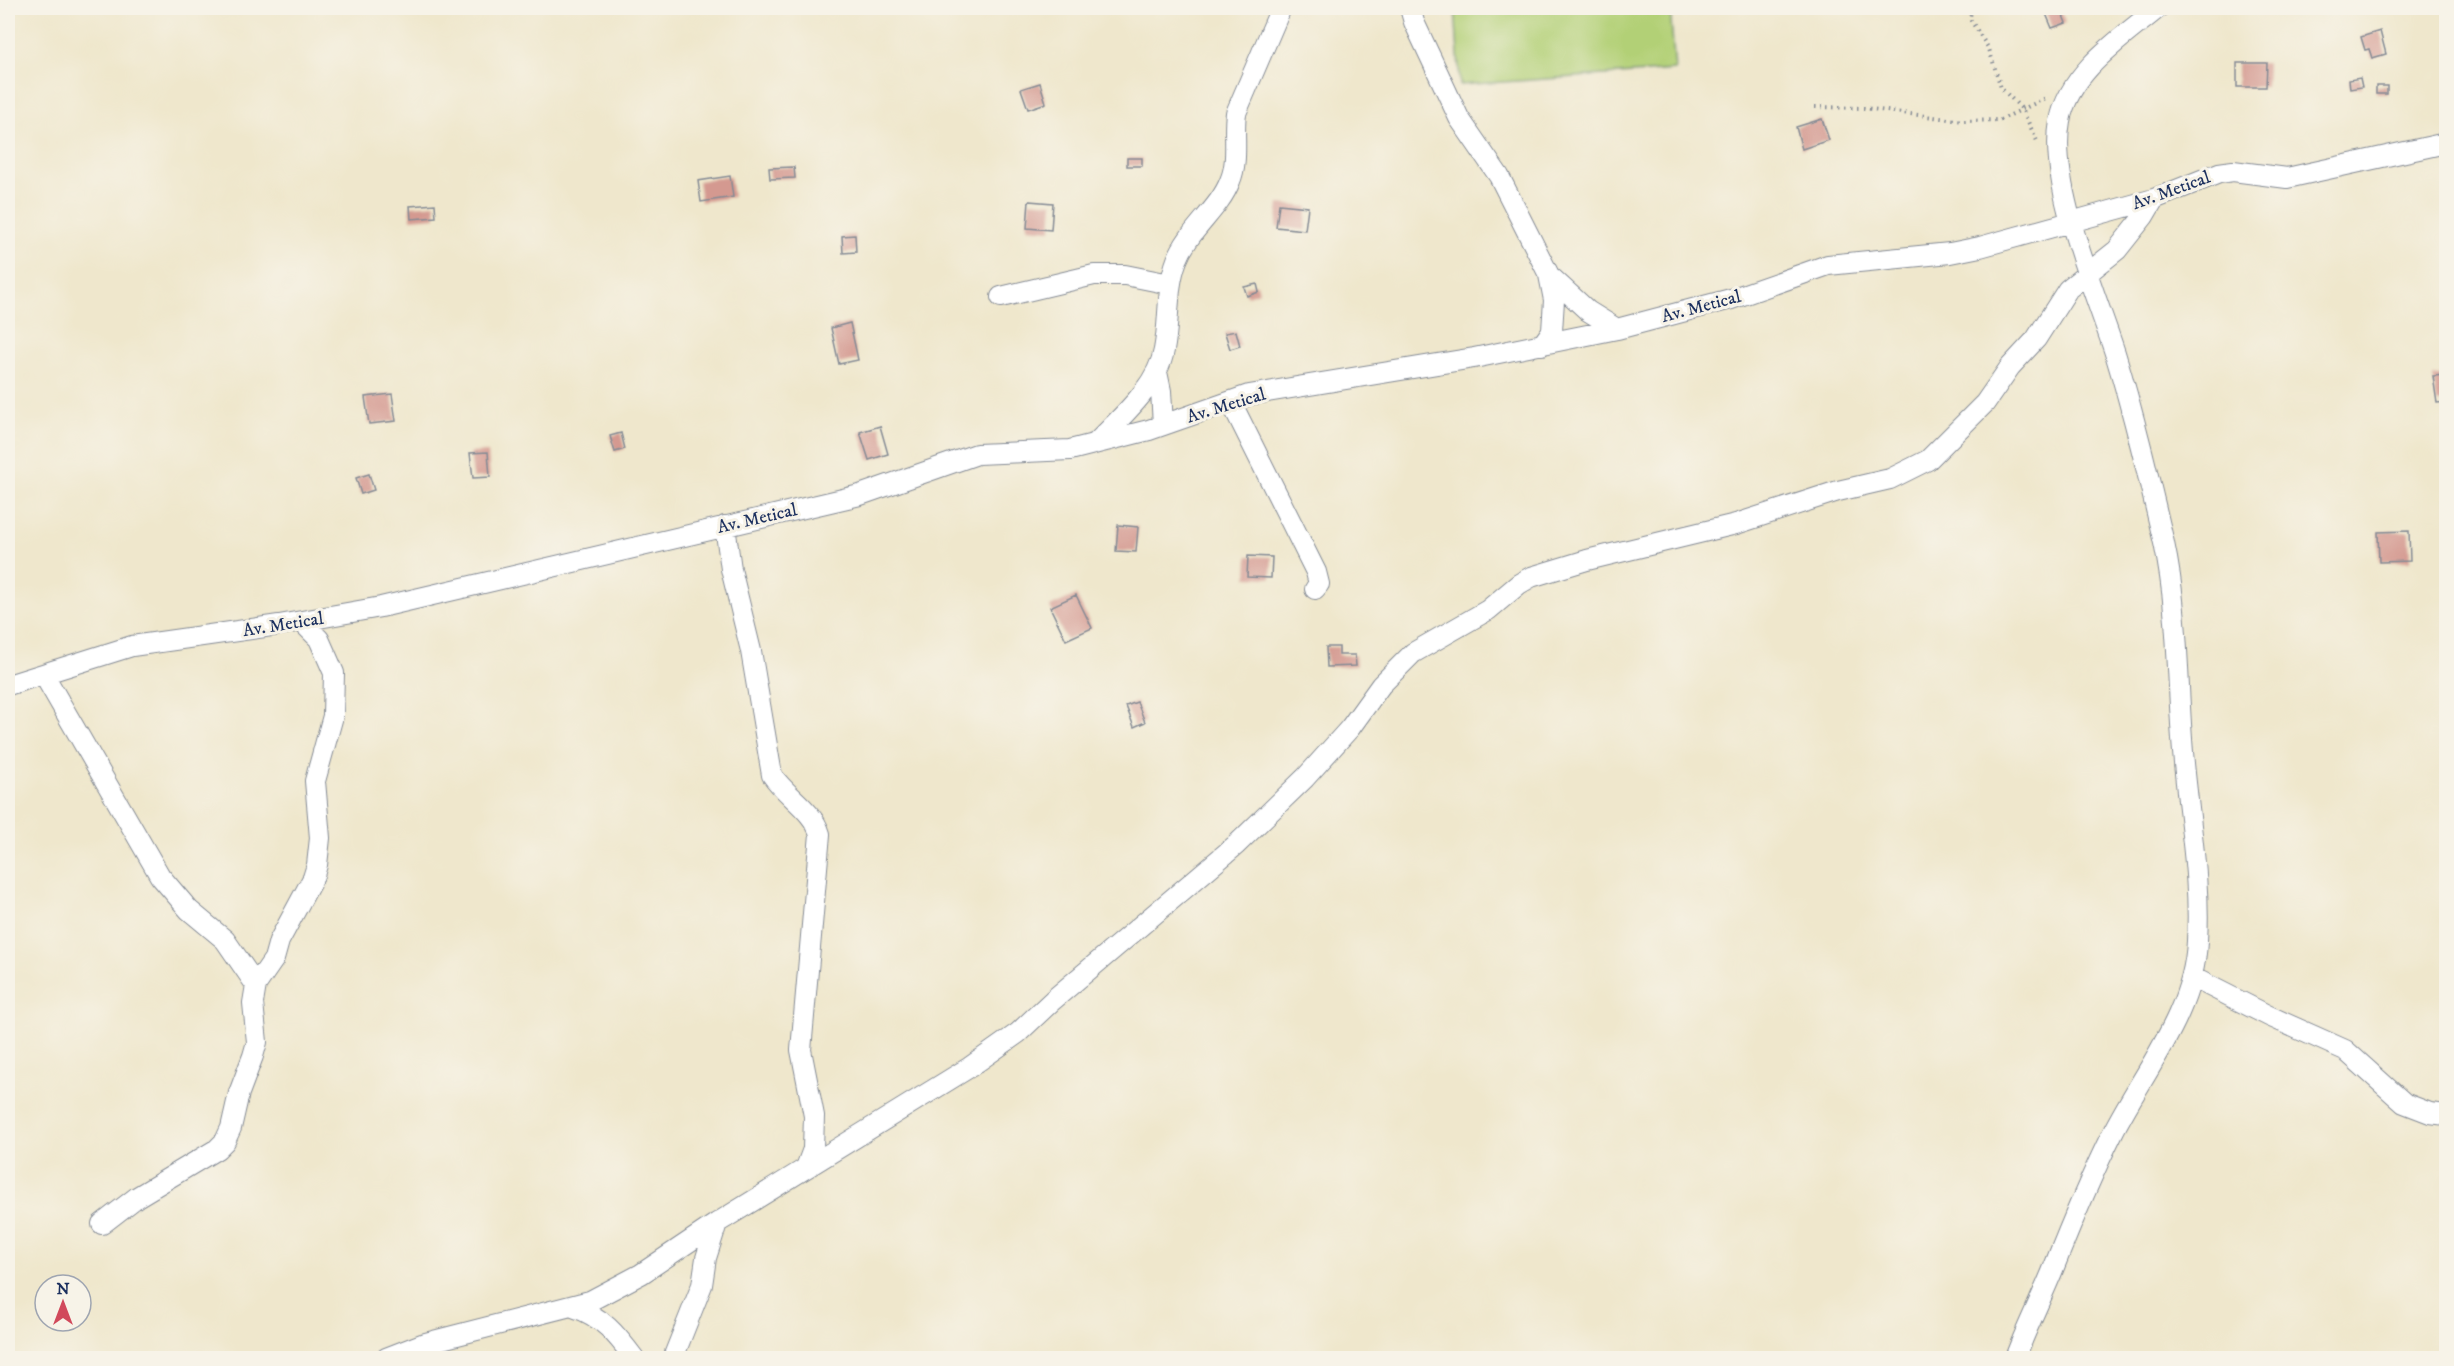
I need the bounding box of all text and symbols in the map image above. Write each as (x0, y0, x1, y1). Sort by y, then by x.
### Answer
street label: Av. Metical (2129, 166, 2214, 215)
street label: Av. Metical (1659, 286, 1744, 328)
street label: Av. Metical (1184, 383, 1269, 428)
street label: Av. Metical (715, 499, 800, 539)
street label: Av. Metical (241, 608, 326, 642)
north arrow (33, 1273, 93, 1333)
text: N (56, 1279, 70, 1299)

